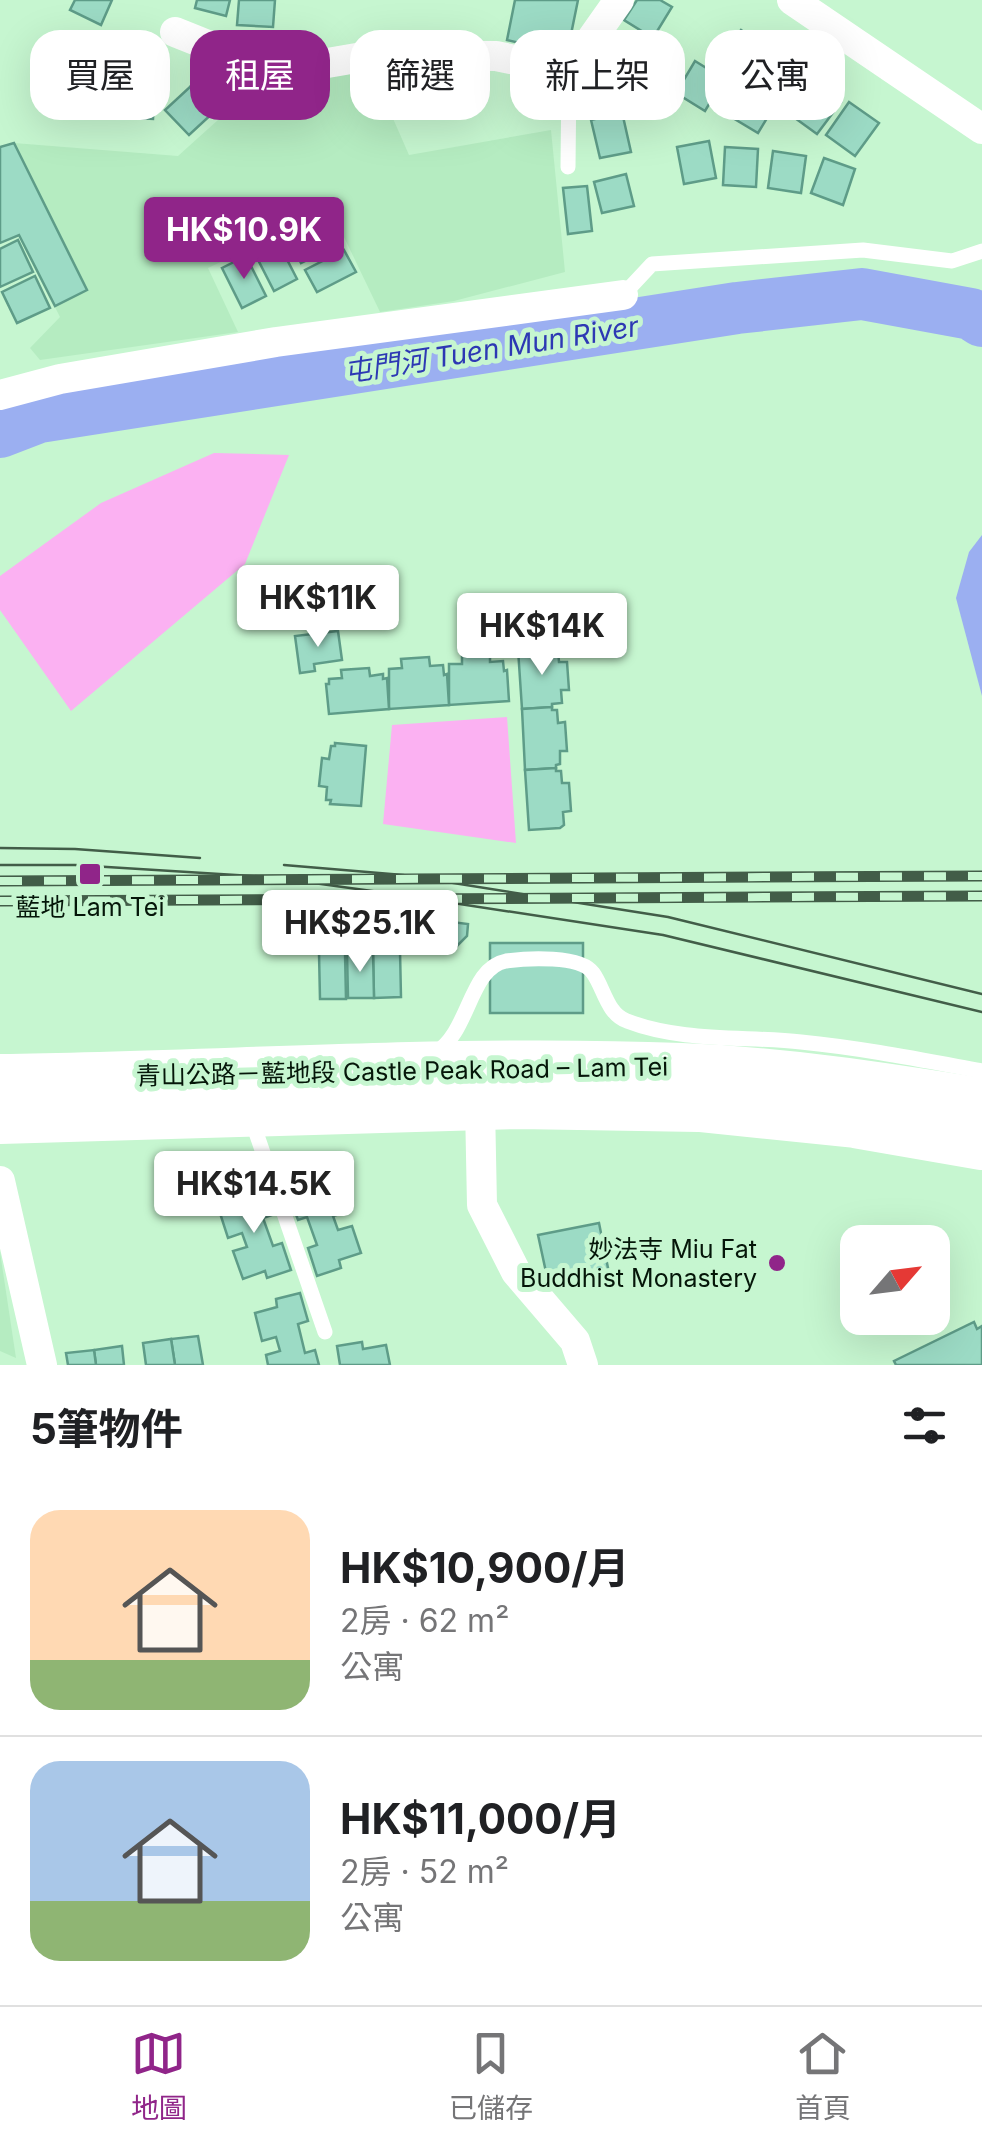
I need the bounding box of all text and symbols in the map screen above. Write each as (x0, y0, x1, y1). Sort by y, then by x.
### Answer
chip: 買屋 (30, 30, 170, 120)
chip: 租屋 (190, 30, 330, 120)
chip: 篩選 (350, 30, 490, 120)
chip: 新上架 (510, 30, 685, 120)
chip: 公寓 (705, 30, 845, 120)
pin: HK$10.9K (141, 197, 347, 282)
text: HK$10.9K (166, 210, 322, 249)
water label: 屯門河 Tuen Mun River (341, 309, 642, 389)
pin: HK$11K (237, 565, 399, 650)
text: HK$11K (259, 578, 377, 617)
pin: HK$14K (461, 593, 623, 678)
text: HK$14K (479, 606, 605, 645)
marker: 藍地 Lam Tei (77, 861, 103, 887)
pin: HK$25.1K (257, 890, 463, 975)
place label: 藍地 Lam Tei (16, 892, 164, 922)
text: HK$25.1K (284, 903, 436, 942)
street label: 青山公路－藍地段 Castle Peak Road – Lam Tei (135, 1051, 669, 1091)
pin: HK$14.5K (151, 1151, 357, 1236)
text: HK$14.5K (176, 1164, 332, 1203)
north arrow (840, 1225, 950, 1335)
map controls (840, 1225, 950, 1335)
place label: 妙法寺 Miu Fat Buddhist Monastery (520, 1234, 757, 1293)
marker: 妙法寺 Miu Fat Buddhist Monastery (766, 1252, 788, 1274)
icon: filters (897, 1398, 952, 1453)
text: 5筆物件 (30, 1403, 183, 1454)
text: HK$10,900/月 (340, 1542, 630, 1593)
icon: home (110, 1550, 230, 1670)
text: 2房 · 62 m² (340, 1601, 509, 1640)
text: 公寓 (340, 1647, 404, 1686)
text: HK$11,000/月 (340, 1793, 621, 1844)
icon: home (110, 1801, 230, 1921)
text: 2房 · 52 m² (340, 1852, 509, 1891)
text: 公寓 (340, 1898, 404, 1937)
tab: 地圖 (131, 2026, 187, 2126)
tab: 已儲存 (449, 2026, 533, 2126)
tab: 首頁 (795, 2026, 851, 2126)

